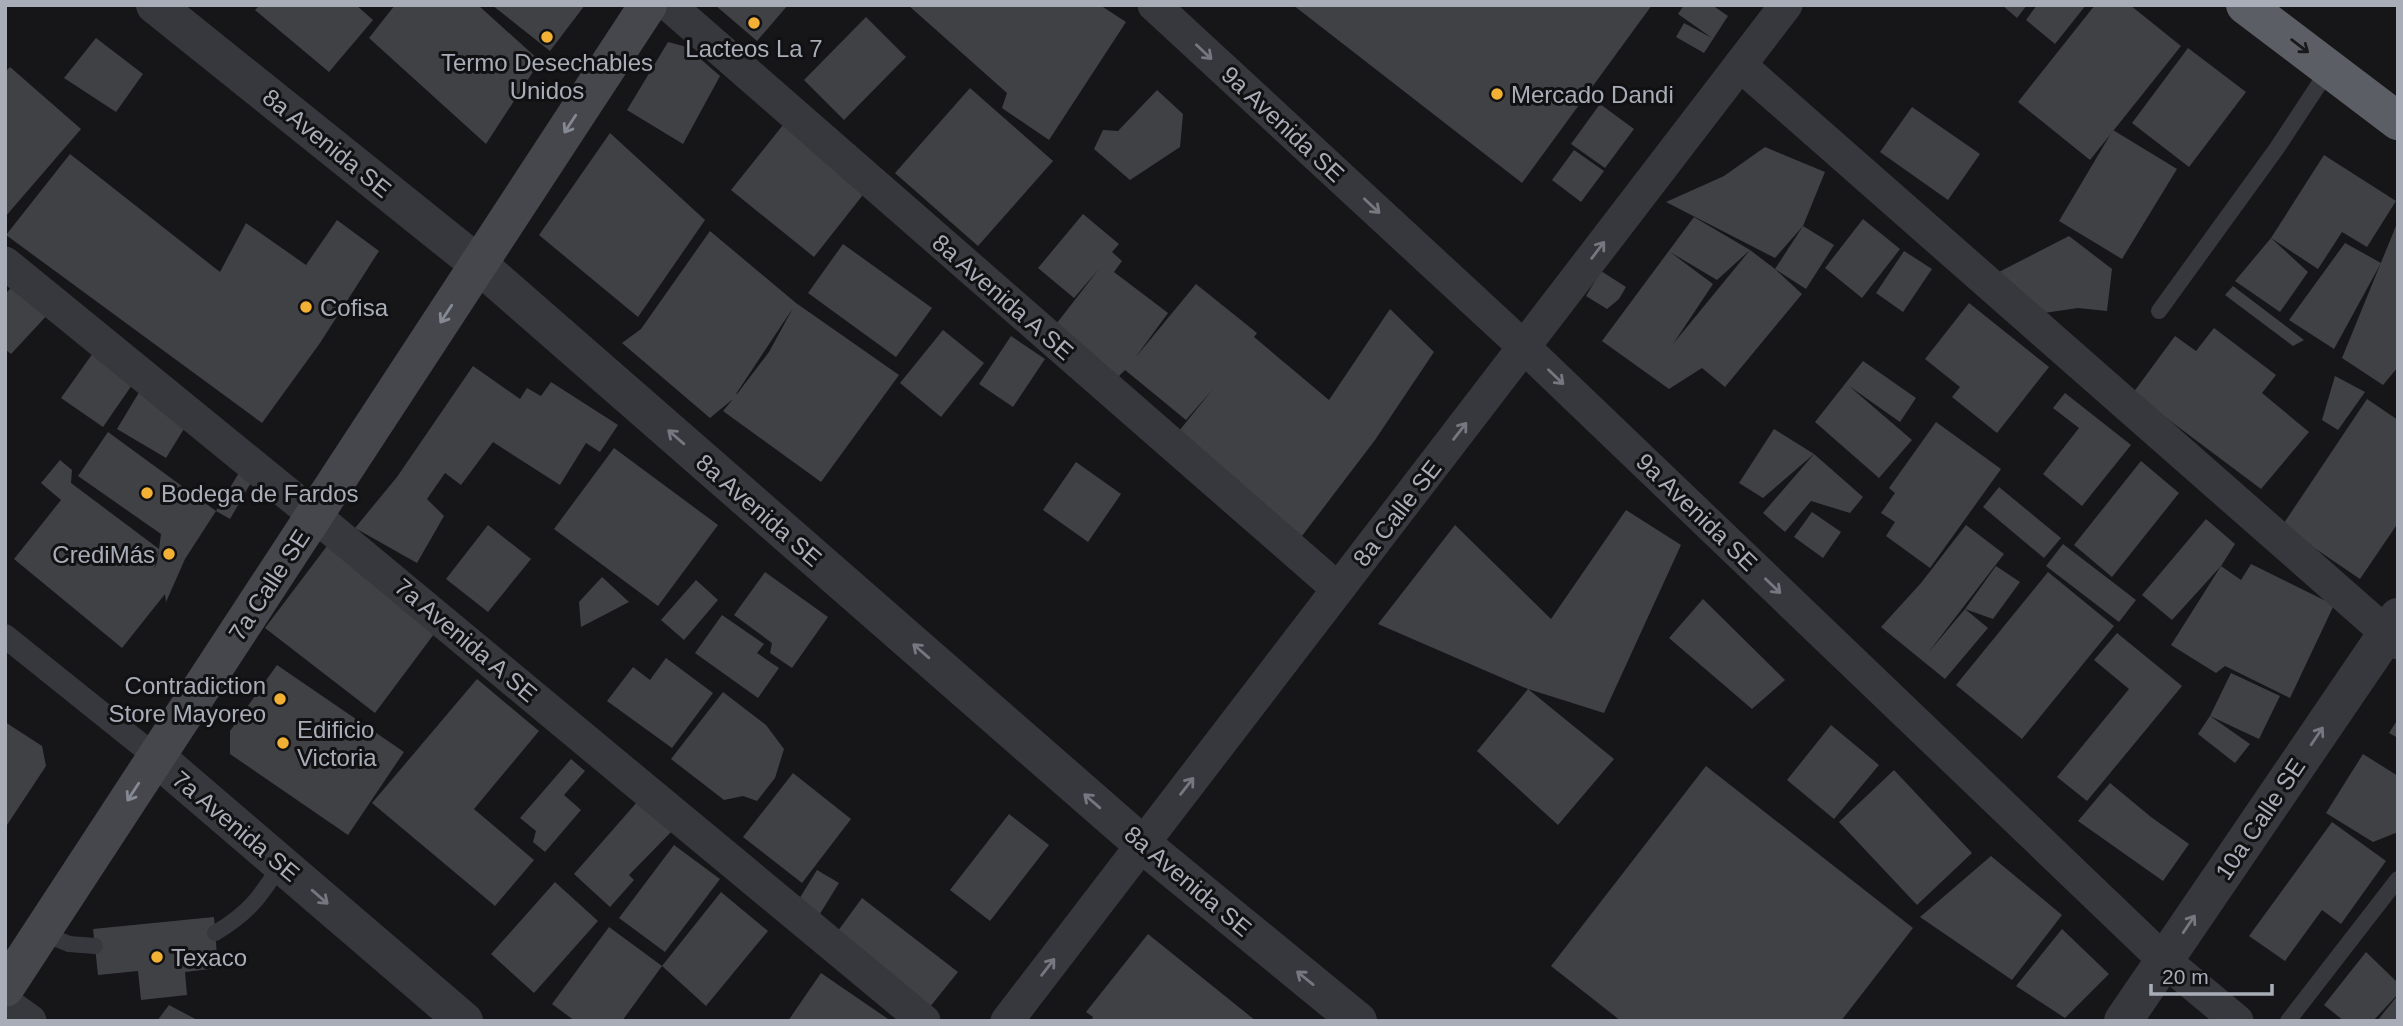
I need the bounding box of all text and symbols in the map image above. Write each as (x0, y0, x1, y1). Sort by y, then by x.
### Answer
marker: Lacteos La 7 (746, 15, 762, 31)
marker: Termo Desechables Unidos (539, 29, 555, 45)
place label: Lacteos La 7 (685, 35, 823, 62)
one-way arrow (2290, 39, 2308, 54)
one-way arrow (1195, 43, 1212, 60)
place label: Termo Desechables Unidos (441, 49, 653, 104)
street label: 9a Avenida SE (1216, 61, 1350, 187)
place label: Mercado Dandi (1511, 81, 1674, 108)
street label: 8a Avenida SE (257, 83, 397, 203)
marker: Mercado Dandi (1489, 86, 1505, 102)
one-way arrow (563, 114, 577, 133)
one-way arrow (1363, 197, 1380, 214)
street label: 8a Avenida A SE (927, 229, 1079, 365)
one-way arrow (1591, 242, 1606, 260)
place label: Cofisa (320, 294, 389, 321)
marker: Cofisa (298, 299, 314, 315)
one-way arrow (438, 304, 452, 324)
one-way arrow (1547, 369, 1564, 386)
one-way arrow (1452, 422, 1467, 441)
one-way arrow (667, 429, 685, 445)
street label: 8a Avenida SE (691, 448, 827, 572)
street label: 9a Avenida SE (1631, 448, 1763, 576)
street label: 8a Calle SE (1347, 455, 1447, 571)
place label: Bodega de Fardos (161, 480, 358, 507)
marker: Bodega de Fardos (139, 485, 155, 501)
street label: 7a Calle SE (223, 524, 315, 646)
place label: CrediMás (52, 541, 155, 568)
marker: CrediMás (161, 546, 177, 562)
street label: 7a Avenida A SE (390, 573, 542, 707)
one-way arrow (1765, 577, 1782, 594)
one-way arrow (912, 643, 930, 659)
place label: Contradiction Store Mayoreo (109, 672, 266, 727)
marker: Contradiction Store Mayoreo (272, 691, 288, 707)
place label: Edificio Victoria (297, 716, 377, 771)
one-way arrow (2310, 727, 2324, 746)
marker: Edificio Victoria (275, 735, 291, 751)
street label: 10a Calle SE (2210, 753, 2310, 885)
street label: 7a Avenida SE (167, 765, 305, 887)
one-way arrow (1179, 777, 1194, 796)
one-way arrow (126, 782, 141, 801)
one-way arrow (1084, 793, 1102, 809)
street label: 8a Avenida SE (1119, 820, 1257, 942)
one-way arrow (310, 889, 328, 905)
one-way arrow (2182, 915, 2196, 934)
place label: Texaco (171, 944, 247, 971)
marker: Texaco (149, 949, 165, 965)
scale bar (2151, 953, 2272, 997)
one-way arrow (1041, 958, 1056, 976)
text: 20 m (2162, 965, 2209, 988)
one-way arrow (1297, 970, 1315, 985)

